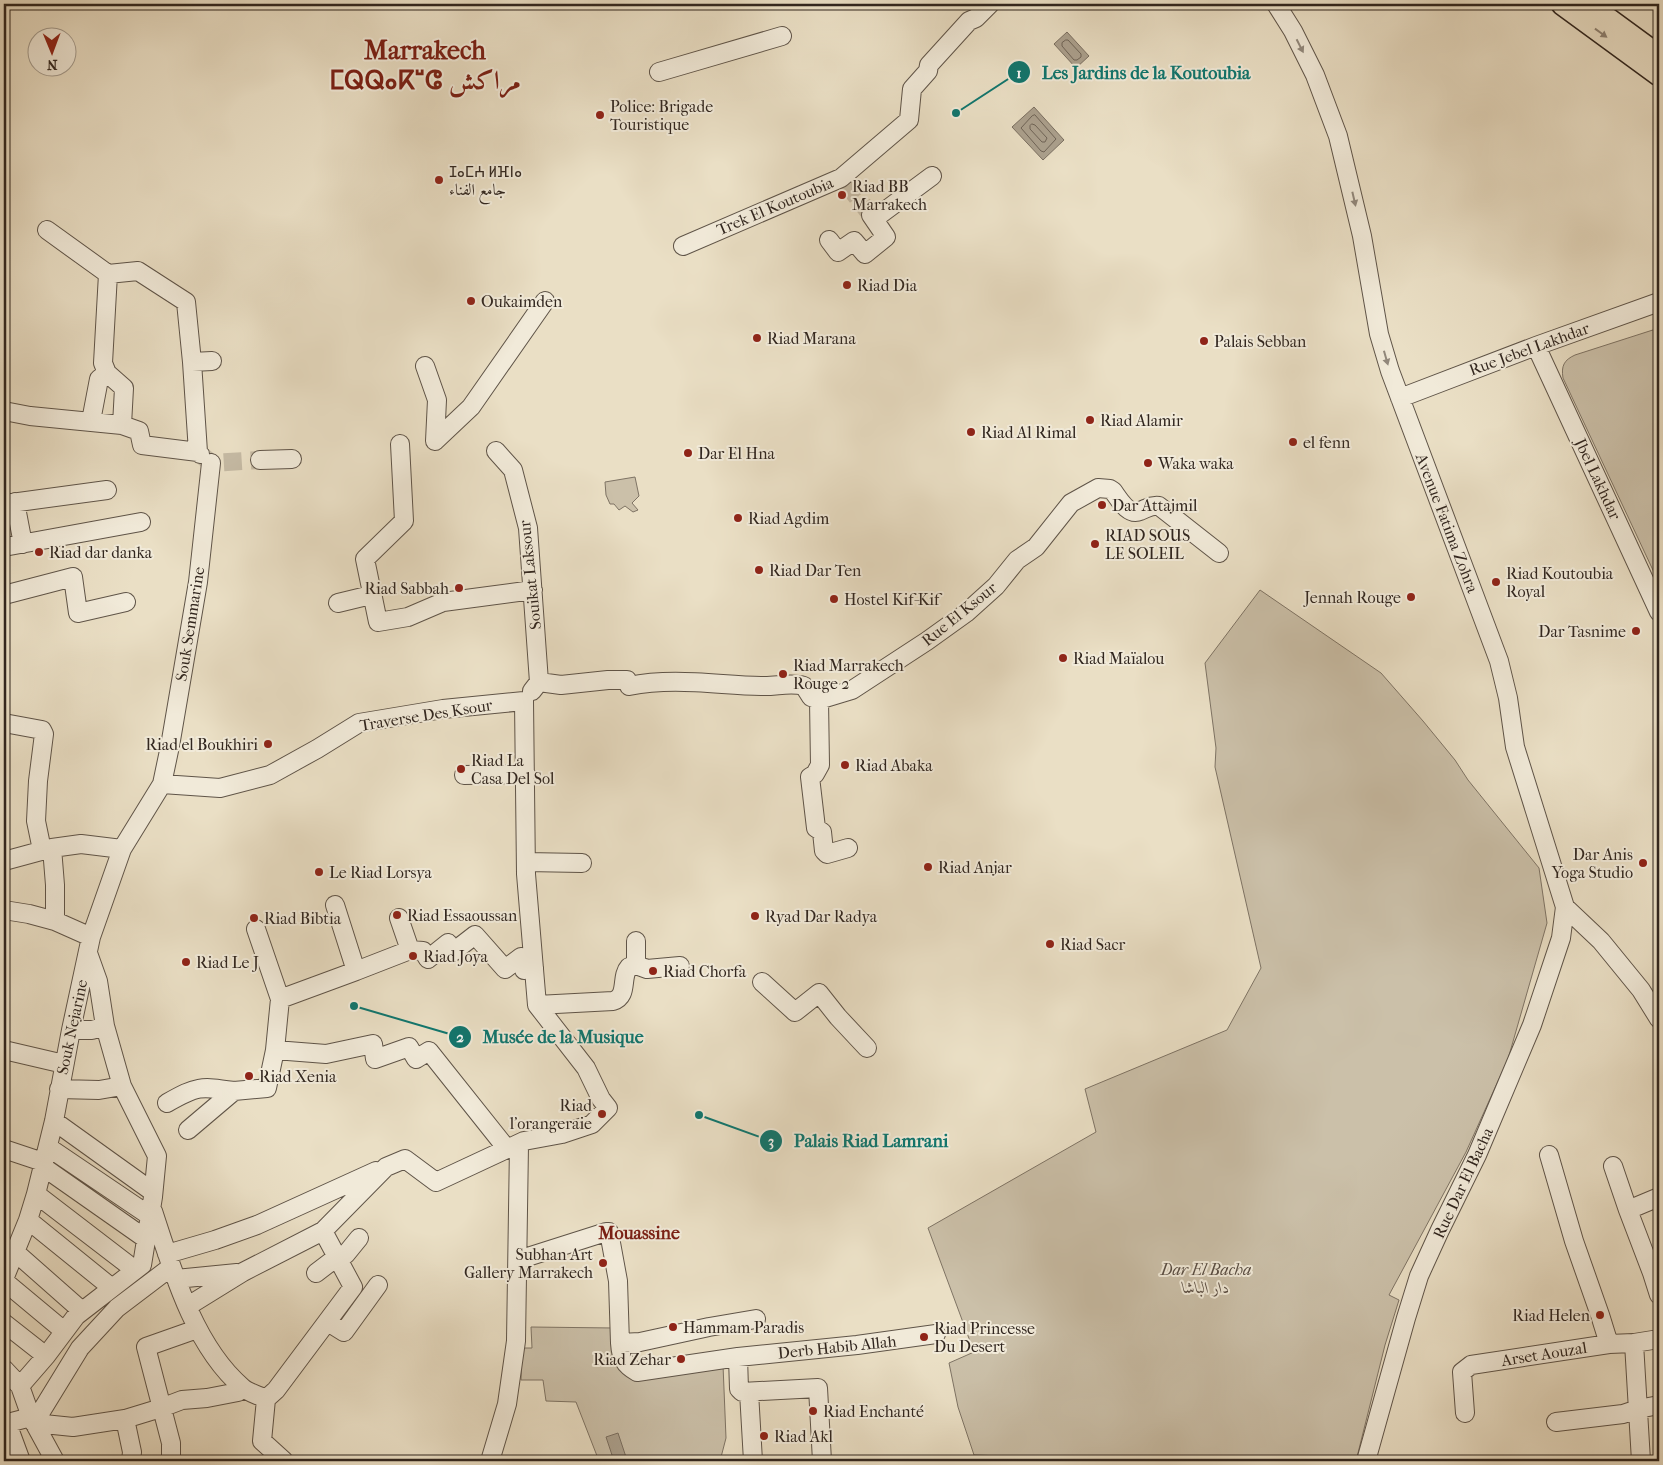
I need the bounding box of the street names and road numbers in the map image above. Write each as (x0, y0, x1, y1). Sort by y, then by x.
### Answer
street label: Trek El Koutoubia (714, 173, 837, 239)
street label: Rue Jebel Lakhdar (1466, 318, 1592, 380)
street label: Jbel Lakhdar (1570, 434, 1625, 523)
street label: Avenue Fatima Zohra (1411, 450, 1483, 596)
street label: Souikat Laksour (515, 519, 545, 631)
street label: Souk Semmarine (172, 565, 208, 683)
street label: Rue El Ksour (918, 578, 1000, 650)
street label: Traverse Des Ksour (358, 695, 494, 735)
street label: Souk Nejarine (53, 978, 91, 1076)
street label: Rue Dar El Bacha (1429, 1124, 1497, 1242)
street label: Derb Habib Allah (777, 1331, 897, 1363)
street label: Arset Aouzal (1499, 1338, 1589, 1370)

